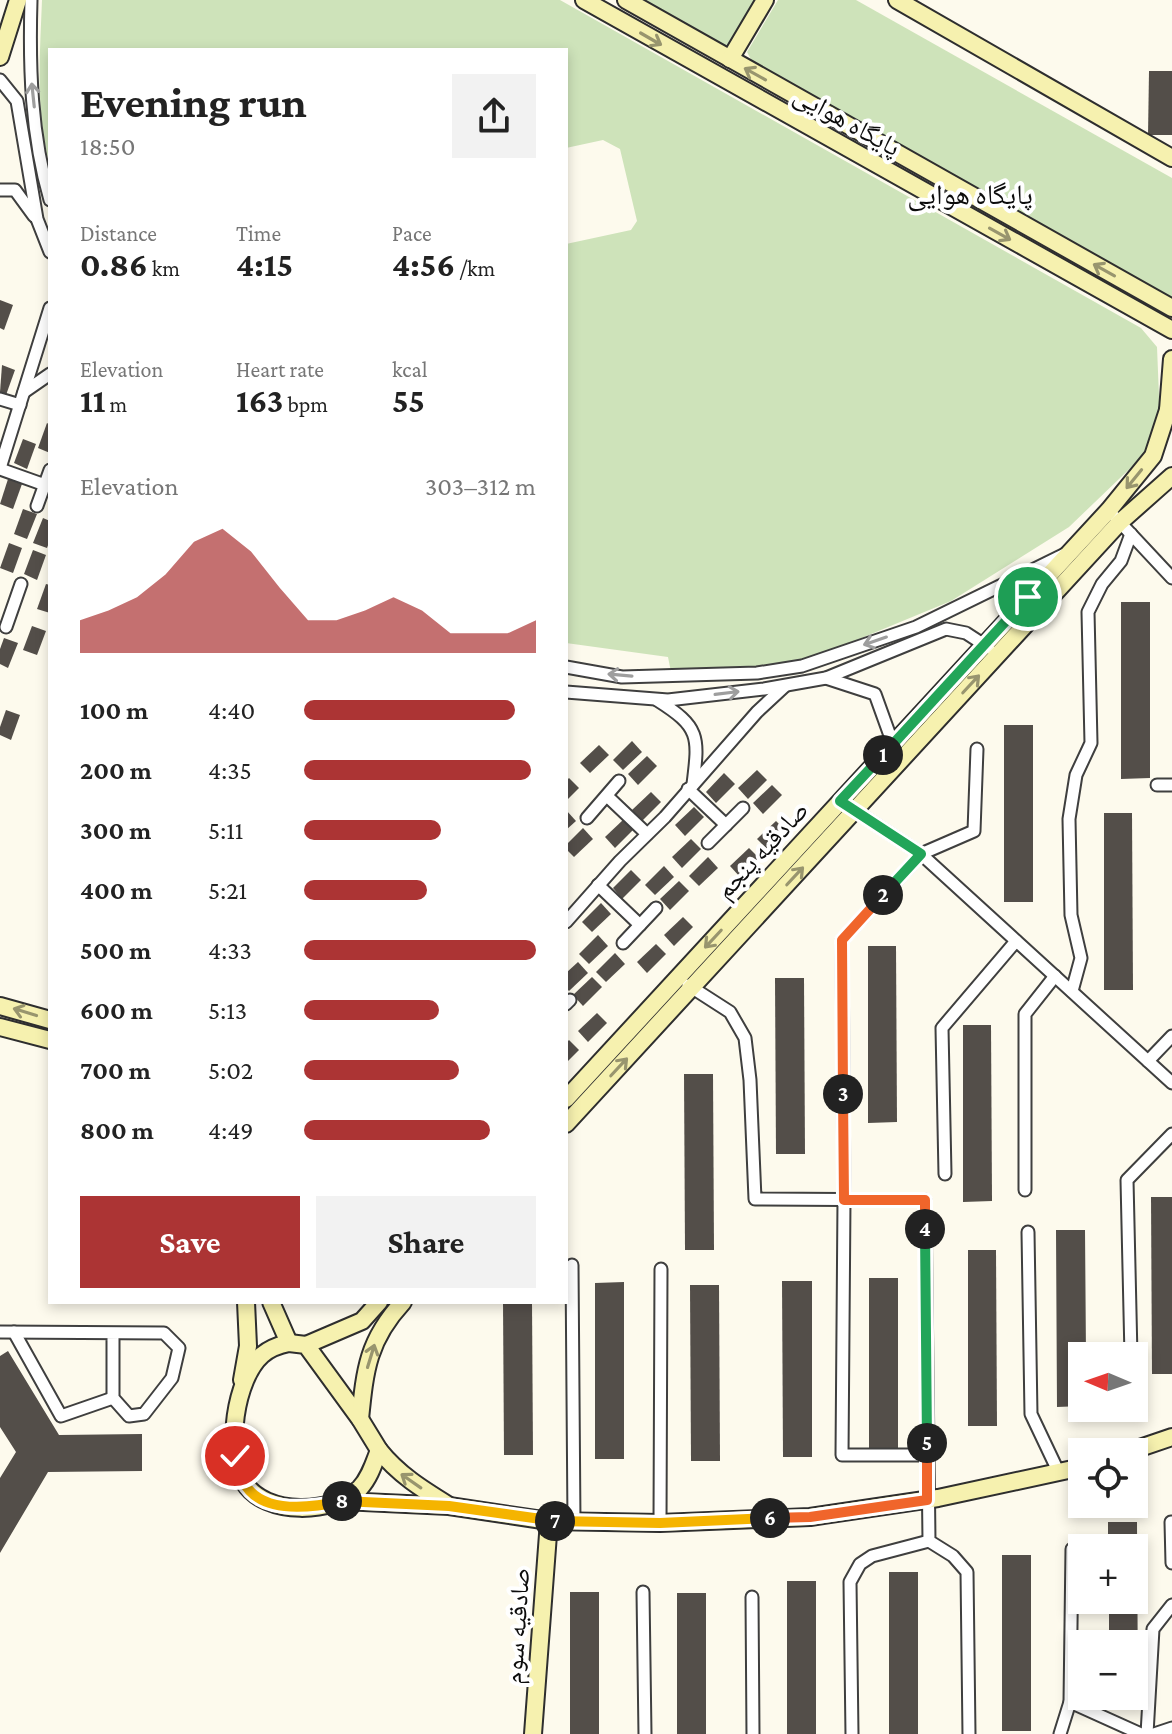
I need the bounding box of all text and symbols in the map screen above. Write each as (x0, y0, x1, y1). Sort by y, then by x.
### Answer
one-way arrow (639, 31, 662, 47)
one-way arrow (744, 65, 767, 81)
button: share (452, 74, 536, 158)
text: Evening run (80, 78, 307, 126)
street label: پایگاه هوایی (788, 80, 905, 163)
one-way arrow (25, 83, 40, 109)
text: 18:50 (80, 132, 136, 161)
district label: پایگاه هوایی (907, 179, 1033, 212)
text: Distance (80, 221, 157, 246)
text: Time (236, 221, 281, 246)
text: Pace (392, 221, 432, 246)
one-way arrow (988, 227, 1011, 243)
text: 0.86 (80, 246, 148, 283)
text: 4:15 (236, 246, 293, 283)
text: 4:56 (392, 246, 455, 283)
text: km (148, 256, 180, 281)
text: /km (455, 256, 495, 281)
one-way arrow (1093, 261, 1116, 277)
text: Elevation (80, 357, 163, 382)
text: Heart rate (236, 357, 324, 382)
text: kcal (392, 357, 427, 382)
text: 11 (80, 382, 105, 419)
text: 163 (236, 382, 283, 419)
text: 55 (392, 382, 425, 419)
text: m (105, 392, 127, 417)
text: bpm (283, 392, 328, 417)
one-way arrow (1126, 468, 1143, 489)
text: Elevation (80, 472, 178, 501)
text: 303–312 m (425, 472, 536, 501)
pin (994, 563, 1062, 631)
icon: arrive (1006, 575, 1050, 619)
one-way arrow (862, 634, 887, 649)
one-way arrow (607, 668, 633, 683)
one-way arrow (961, 675, 979, 695)
one-way arrow (713, 686, 740, 701)
text: 100 m (80, 696, 148, 725)
text: 4:40 (208, 696, 255, 725)
pin: 1 (863, 735, 903, 775)
text: 1 (879, 742, 887, 767)
text: 200 m (80, 756, 152, 785)
text: 4:35 (208, 756, 252, 785)
street label: صادقیه پنجم (710, 795, 816, 906)
text: 300 m (80, 816, 151, 845)
text: 5:11 (208, 816, 243, 845)
one-way arrow (785, 866, 803, 886)
pin: 2 (863, 875, 903, 915)
text: 400 m (80, 876, 153, 905)
text: 5:21 (208, 876, 247, 905)
text: 2 (877, 882, 889, 907)
one-way arrow (704, 929, 723, 949)
text: 500 m (80, 936, 151, 965)
text: 4:33 (208, 936, 252, 965)
text: 600 m (80, 996, 153, 1025)
text: 5:13 (208, 996, 247, 1025)
one-way arrow (13, 1004, 39, 1019)
text: 700 m (80, 1056, 151, 1085)
text: 5:02 (208, 1056, 253, 1085)
one-way arrow (609, 1057, 628, 1077)
pin: 3 (823, 1074, 863, 1114)
text: 3 (838, 1081, 848, 1106)
text: 800 m (80, 1116, 154, 1145)
text: 4:49 (208, 1116, 253, 1145)
button: Save (80, 1196, 300, 1288)
button: Share (316, 1196, 536, 1288)
pin: 4 (905, 1209, 945, 1249)
text: 4 (919, 1216, 931, 1241)
north arrow (1068, 1342, 1148, 1422)
map controls (1068, 1342, 1148, 1710)
one-way arrow (365, 1344, 379, 1369)
pin (201, 1422, 269, 1490)
pin: 5 (907, 1423, 947, 1463)
text: 5 (922, 1430, 932, 1455)
icon: check (213, 1434, 257, 1478)
button: locate (1068, 1438, 1148, 1518)
one-way arrow (401, 1473, 423, 1489)
pin: 8 (322, 1481, 362, 1521)
text: 8 (336, 1488, 348, 1513)
pin: 6 (750, 1498, 790, 1538)
pin: 7 (535, 1501, 575, 1541)
text: 6 (764, 1505, 776, 1530)
text: 7 (550, 1508, 560, 1533)
button: + (1068, 1534, 1148, 1614)
street label: صادقیه سوم (498, 1567, 539, 1685)
button: − (1068, 1630, 1148, 1710)

